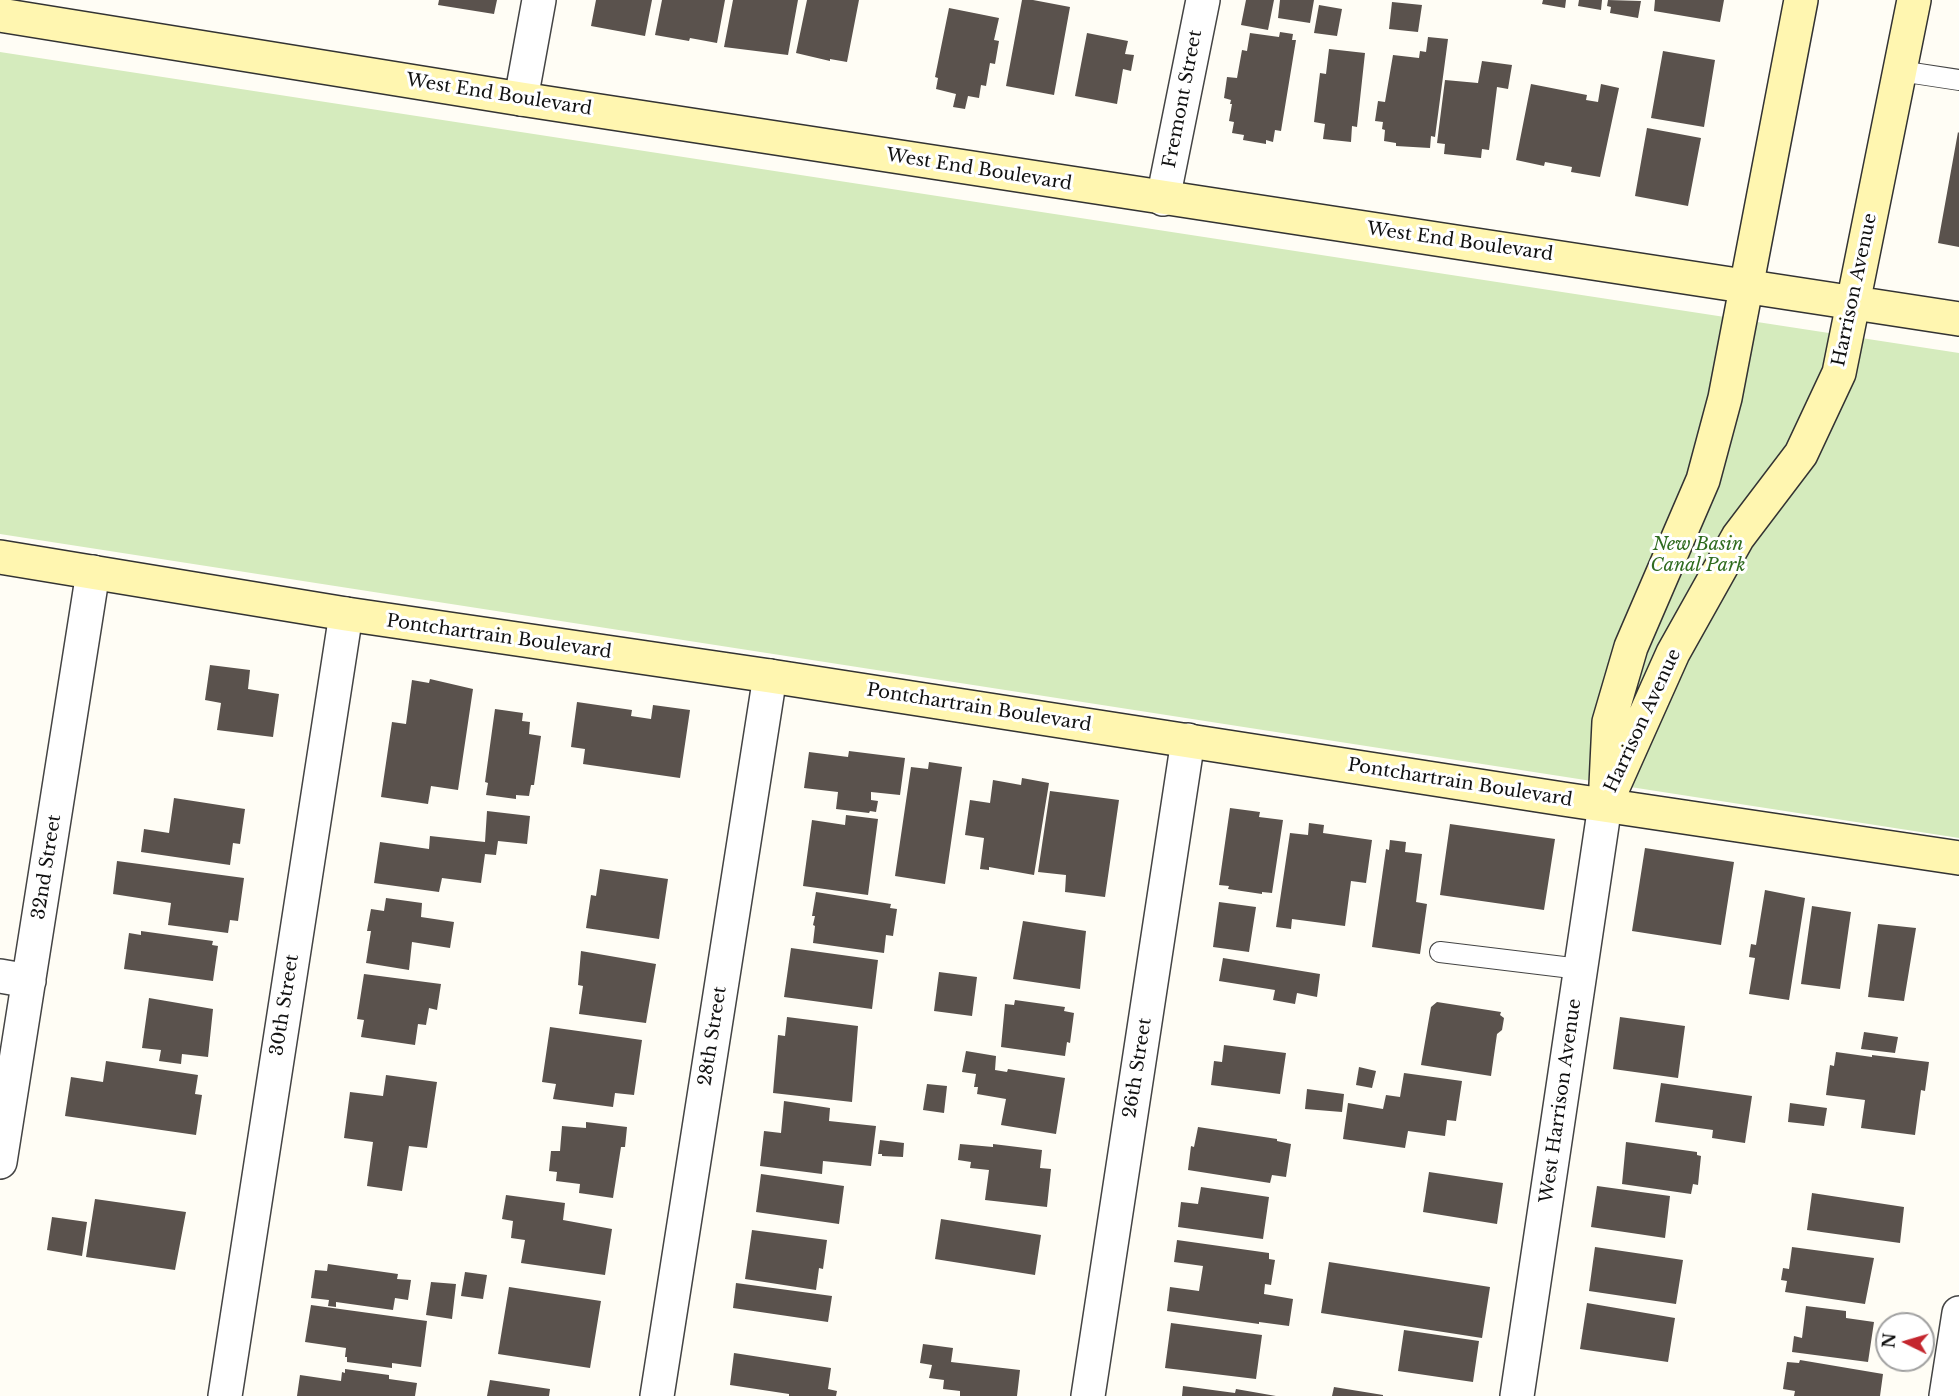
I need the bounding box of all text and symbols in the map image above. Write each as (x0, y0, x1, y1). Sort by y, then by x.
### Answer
street label: Fremont Street (1159, 28, 1207, 170)
street label: West End Boulevard (405, 70, 593, 120)
street label: West End Boulevard (885, 145, 1073, 195)
street label: Harrison Avenue (1828, 211, 1882, 369)
street label: West End Boulevard (1365, 218, 1555, 266)
park label: New Basin Canal Park (1651, 534, 1745, 576)
street label: Pontchartrain Boulevard (385, 610, 613, 664)
street label: Harrison Avenue (1600, 646, 1686, 796)
street label: Pontchartrain Boulevard (865, 680, 1093, 736)
street label: Pontchartrain Boulevard (1346, 755, 1574, 811)
street label: 32nd Street (28, 813, 66, 921)
street label: 30th Street (266, 953, 304, 1057)
street label: 28th Street (694, 985, 732, 1087)
street label: West Harrison Avenue (1536, 997, 1586, 1205)
street label: 26th Street (1119, 1016, 1157, 1120)
north arrow (1875, 1312, 1935, 1372)
text: N (1878, 1332, 1900, 1349)

